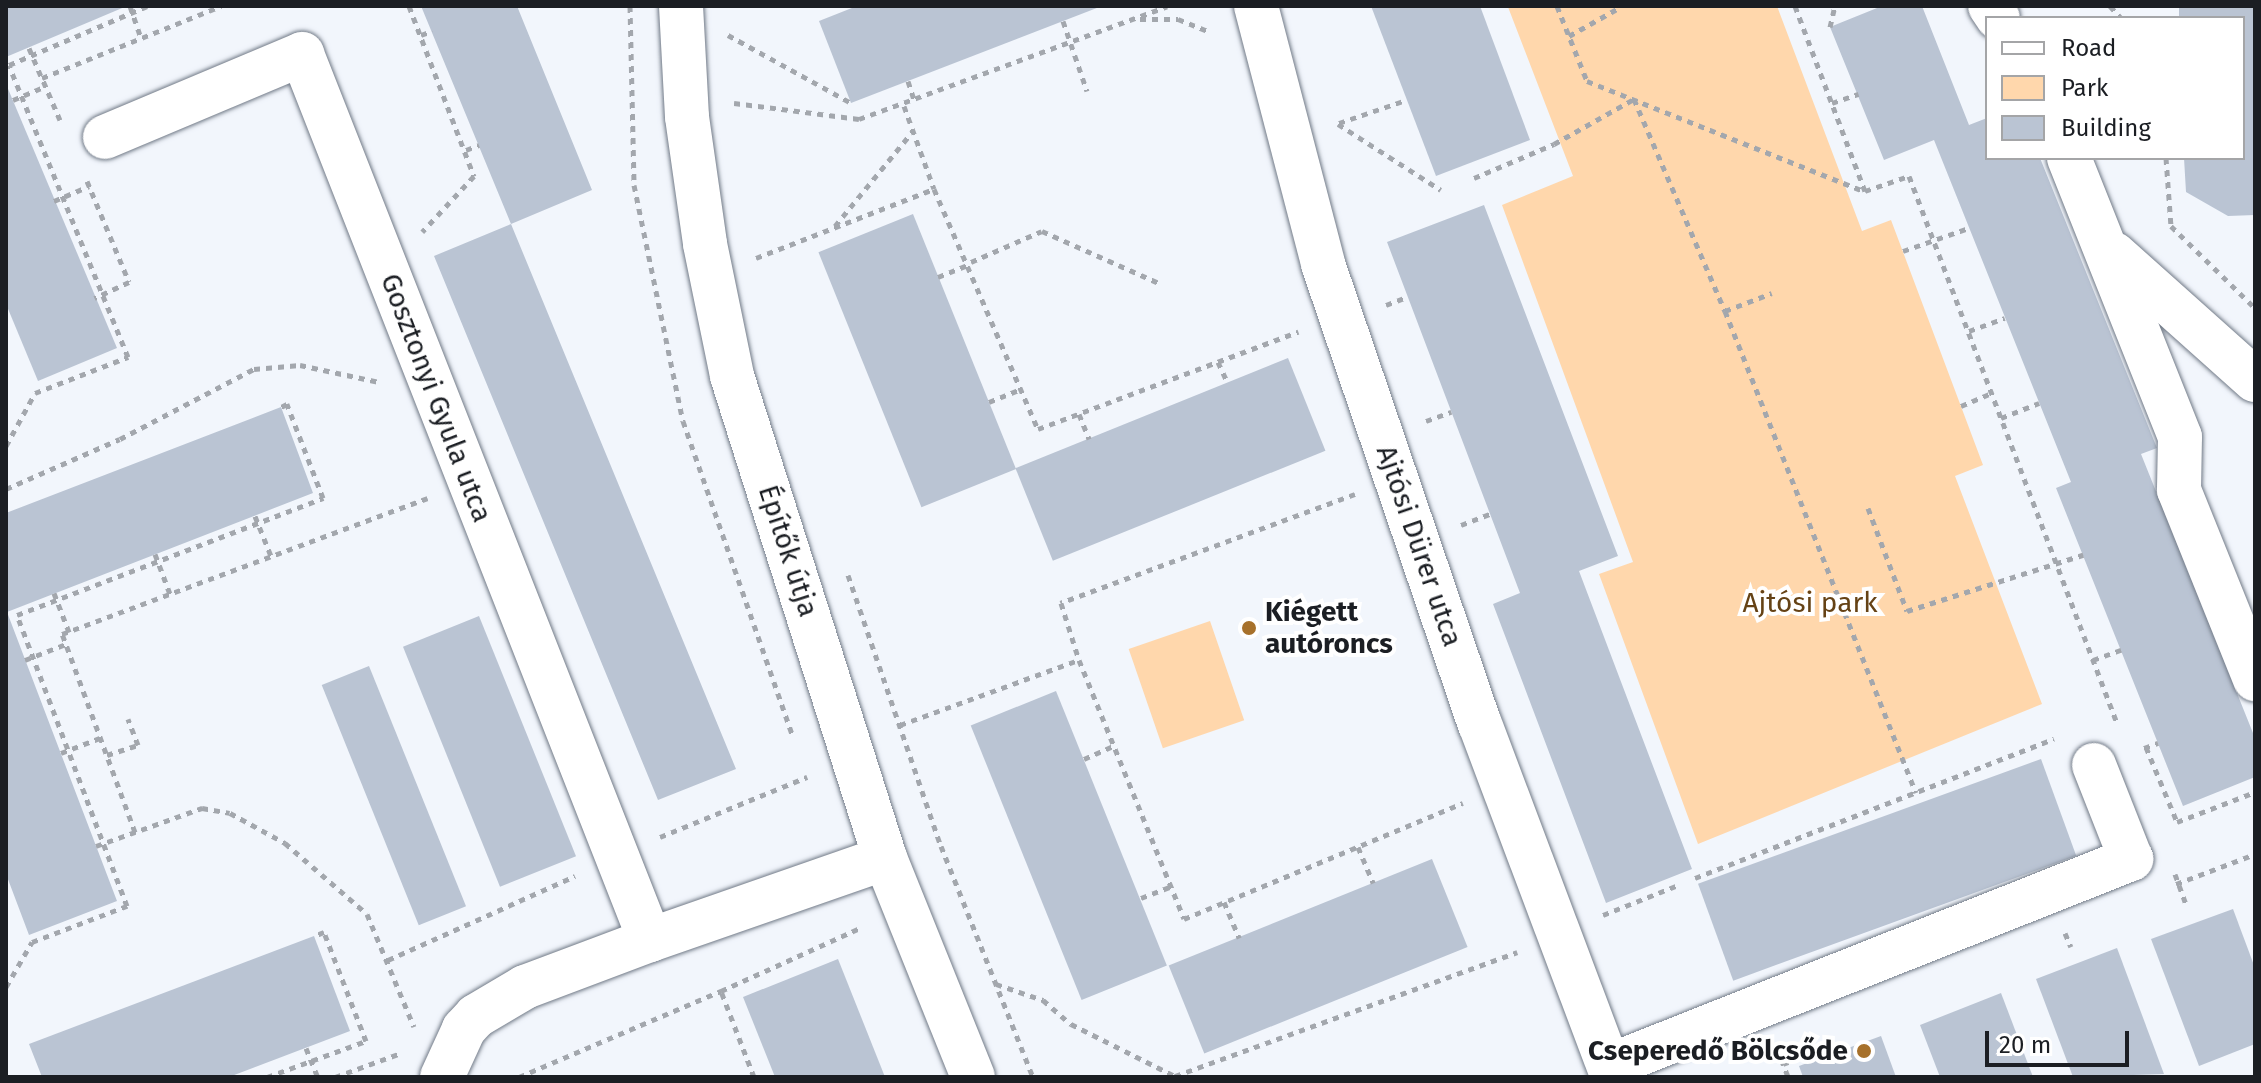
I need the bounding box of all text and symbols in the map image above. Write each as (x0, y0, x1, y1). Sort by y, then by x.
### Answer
legend (1985, 16, 2245, 160)
text: Road (2061, 34, 2116, 62)
text: Park (2061, 74, 2108, 102)
text: Building (2061, 114, 2151, 142)
street label: Gosztonyi Gyula utca (373, 269, 499, 527)
street label: Ajtósi Dürer utca (1369, 441, 1469, 651)
street label: Építők útja (751, 481, 825, 621)
park label: Ajtósi park (1742, 586, 1878, 620)
place label: Kiégett autóroncs (1265, 595, 1393, 661)
marker: Kiégett autóroncs (1240, 619, 1258, 637)
scale bar (1989, 1015, 2133, 1065)
text: 20 m (1999, 1031, 2051, 1059)
place label: Cseperedő Bölcsőde (1588, 1034, 1848, 1068)
marker: Cseperedő Bölcsőde (1855, 1042, 1873, 1060)

